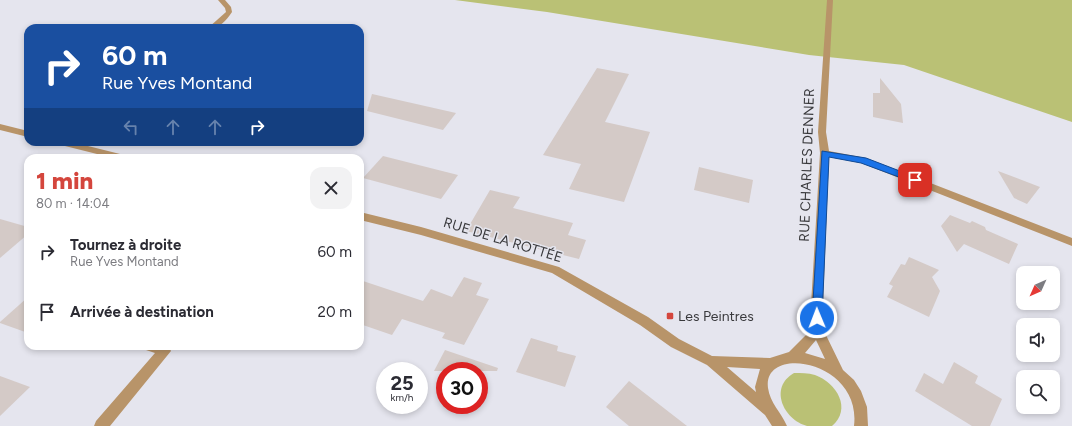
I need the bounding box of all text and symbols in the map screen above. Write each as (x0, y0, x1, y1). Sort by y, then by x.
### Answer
text: 60 m (102, 38, 167, 72)
icon: right (36, 40, 88, 92)
text: Rue Yves Montand (102, 72, 252, 94)
street label: RUE CHARLES DENNER (796, 88, 818, 242)
icon: left (120, 116, 142, 138)
icon: ahead (162, 116, 184, 138)
icon: ahead (204, 116, 226, 138)
icon: right (246, 116, 268, 138)
pin (898, 163, 932, 197)
text: 1 min (36, 166, 93, 195)
button: close (310, 167, 352, 209)
icon: arrive (904, 169, 926, 191)
text: 80 m · 14:04 (36, 196, 109, 211)
street label: RUE DE LA ROTTÉE (441, 214, 565, 266)
text: Tournez à droite (70, 236, 181, 254)
icon: right (36, 241, 58, 263)
text: 60 m (317, 243, 352, 261)
text: Rue Yves Montand (70, 254, 179, 269)
north arrow (1016, 266, 1060, 310)
map controls (1016, 266, 1060, 414)
position arrow (796, 297, 838, 339)
icon: arrive (36, 301, 58, 323)
text: Arrivée à destination (70, 303, 214, 321)
text: 20 m (318, 303, 352, 321)
place label: Les Peintres (678, 308, 754, 325)
marker: Les Peintres (665, 311, 675, 321)
button: sound (1016, 318, 1060, 362)
speed limit sign: 30 (436, 362, 488, 414)
button: search (1016, 370, 1060, 414)
text: 25 (390, 371, 414, 395)
text: km/h (391, 391, 413, 404)

